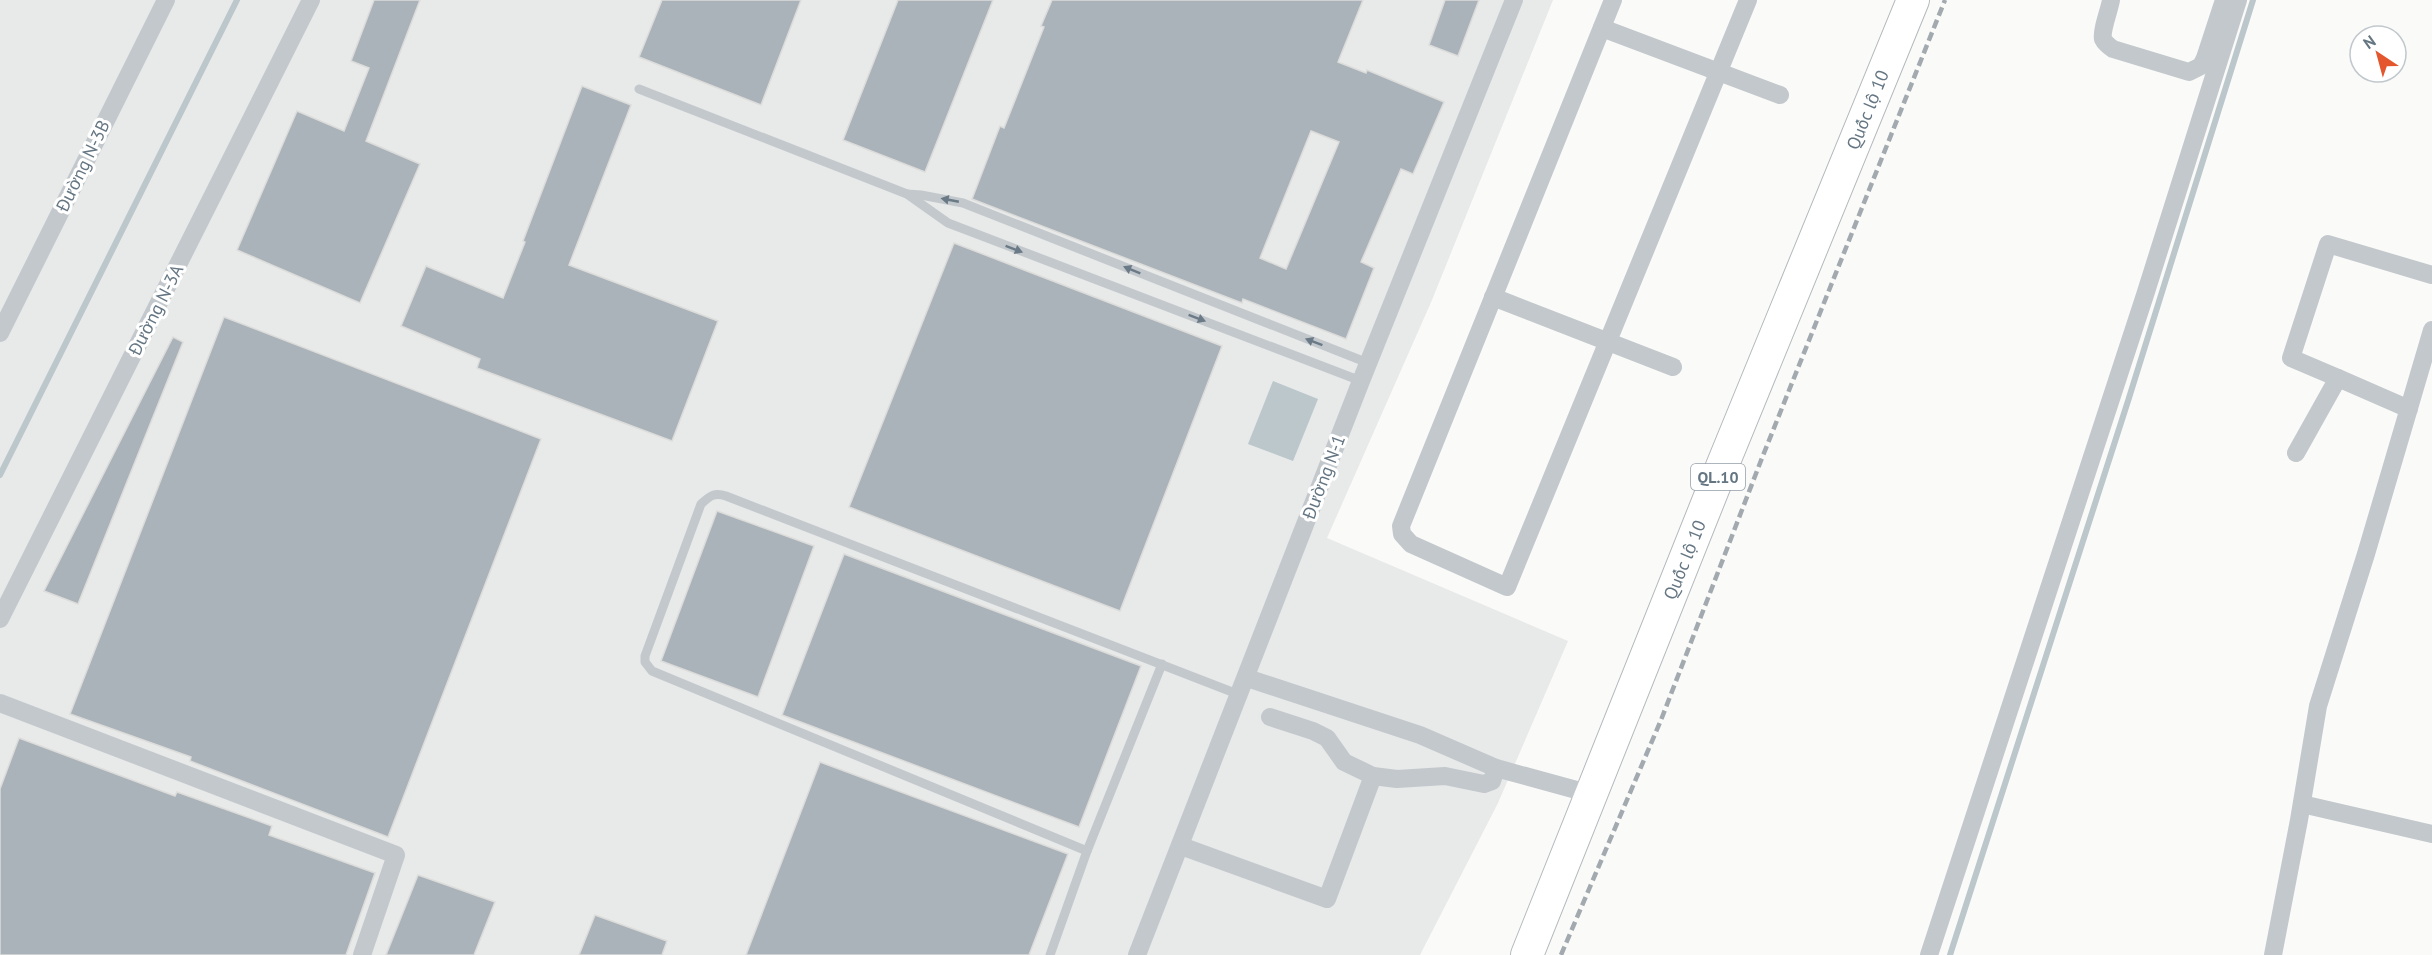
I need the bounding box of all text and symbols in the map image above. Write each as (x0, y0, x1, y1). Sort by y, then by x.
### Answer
north arrow (2348, 24, 2408, 84)
text: N (2359, 31, 2379, 53)
street label: Quốc lộ 10 (1841, 66, 1894, 153)
street label: Đường N-3B (50, 116, 115, 216)
one-way arrow (941, 196, 960, 205)
one-way arrow (1006, 244, 1024, 254)
street label: Đường N-3A (122, 260, 188, 360)
one-way arrow (1123, 265, 1141, 275)
one-way arrow (1188, 314, 1206, 324)
one-way arrow (1305, 336, 1323, 346)
street label: Đường N-1 (1297, 431, 1350, 523)
road number: QL.10 (1691, 464, 1745, 490)
street label: Quốc lộ 10 (1658, 516, 1711, 603)

